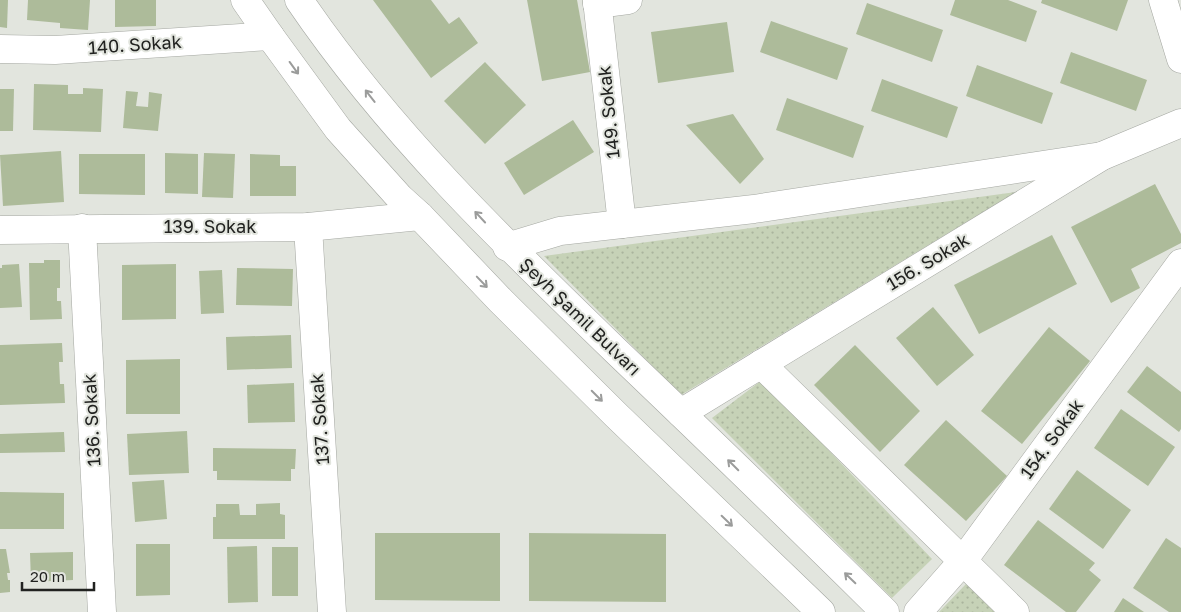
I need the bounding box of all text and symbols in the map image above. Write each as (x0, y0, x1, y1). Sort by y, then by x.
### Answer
street label: 140. Sokak (88, 30, 182, 58)
one-way arrow (288, 61, 299, 75)
street label: 149. Sokak (592, 65, 624, 160)
one-way arrow (365, 90, 376, 103)
one-way arrow (474, 210, 486, 223)
street label: 139. Sokak (164, 215, 256, 237)
street label: 156. Sokak (882, 228, 973, 294)
street label: Şeyh Şamil Bulvarı (516, 253, 646, 380)
one-way arrow (476, 275, 488, 288)
street label: 136. Sokak (78, 373, 104, 467)
street label: 137. Sokak (305, 373, 333, 465)
one-way arrow (591, 390, 604, 402)
street label: 154. Sokak (1015, 394, 1087, 482)
one-way arrow (727, 459, 740, 471)
one-way arrow (720, 515, 733, 527)
scale bar (22, 560, 95, 592)
text: 20 m (30, 567, 65, 585)
one-way arrow (844, 572, 856, 584)

